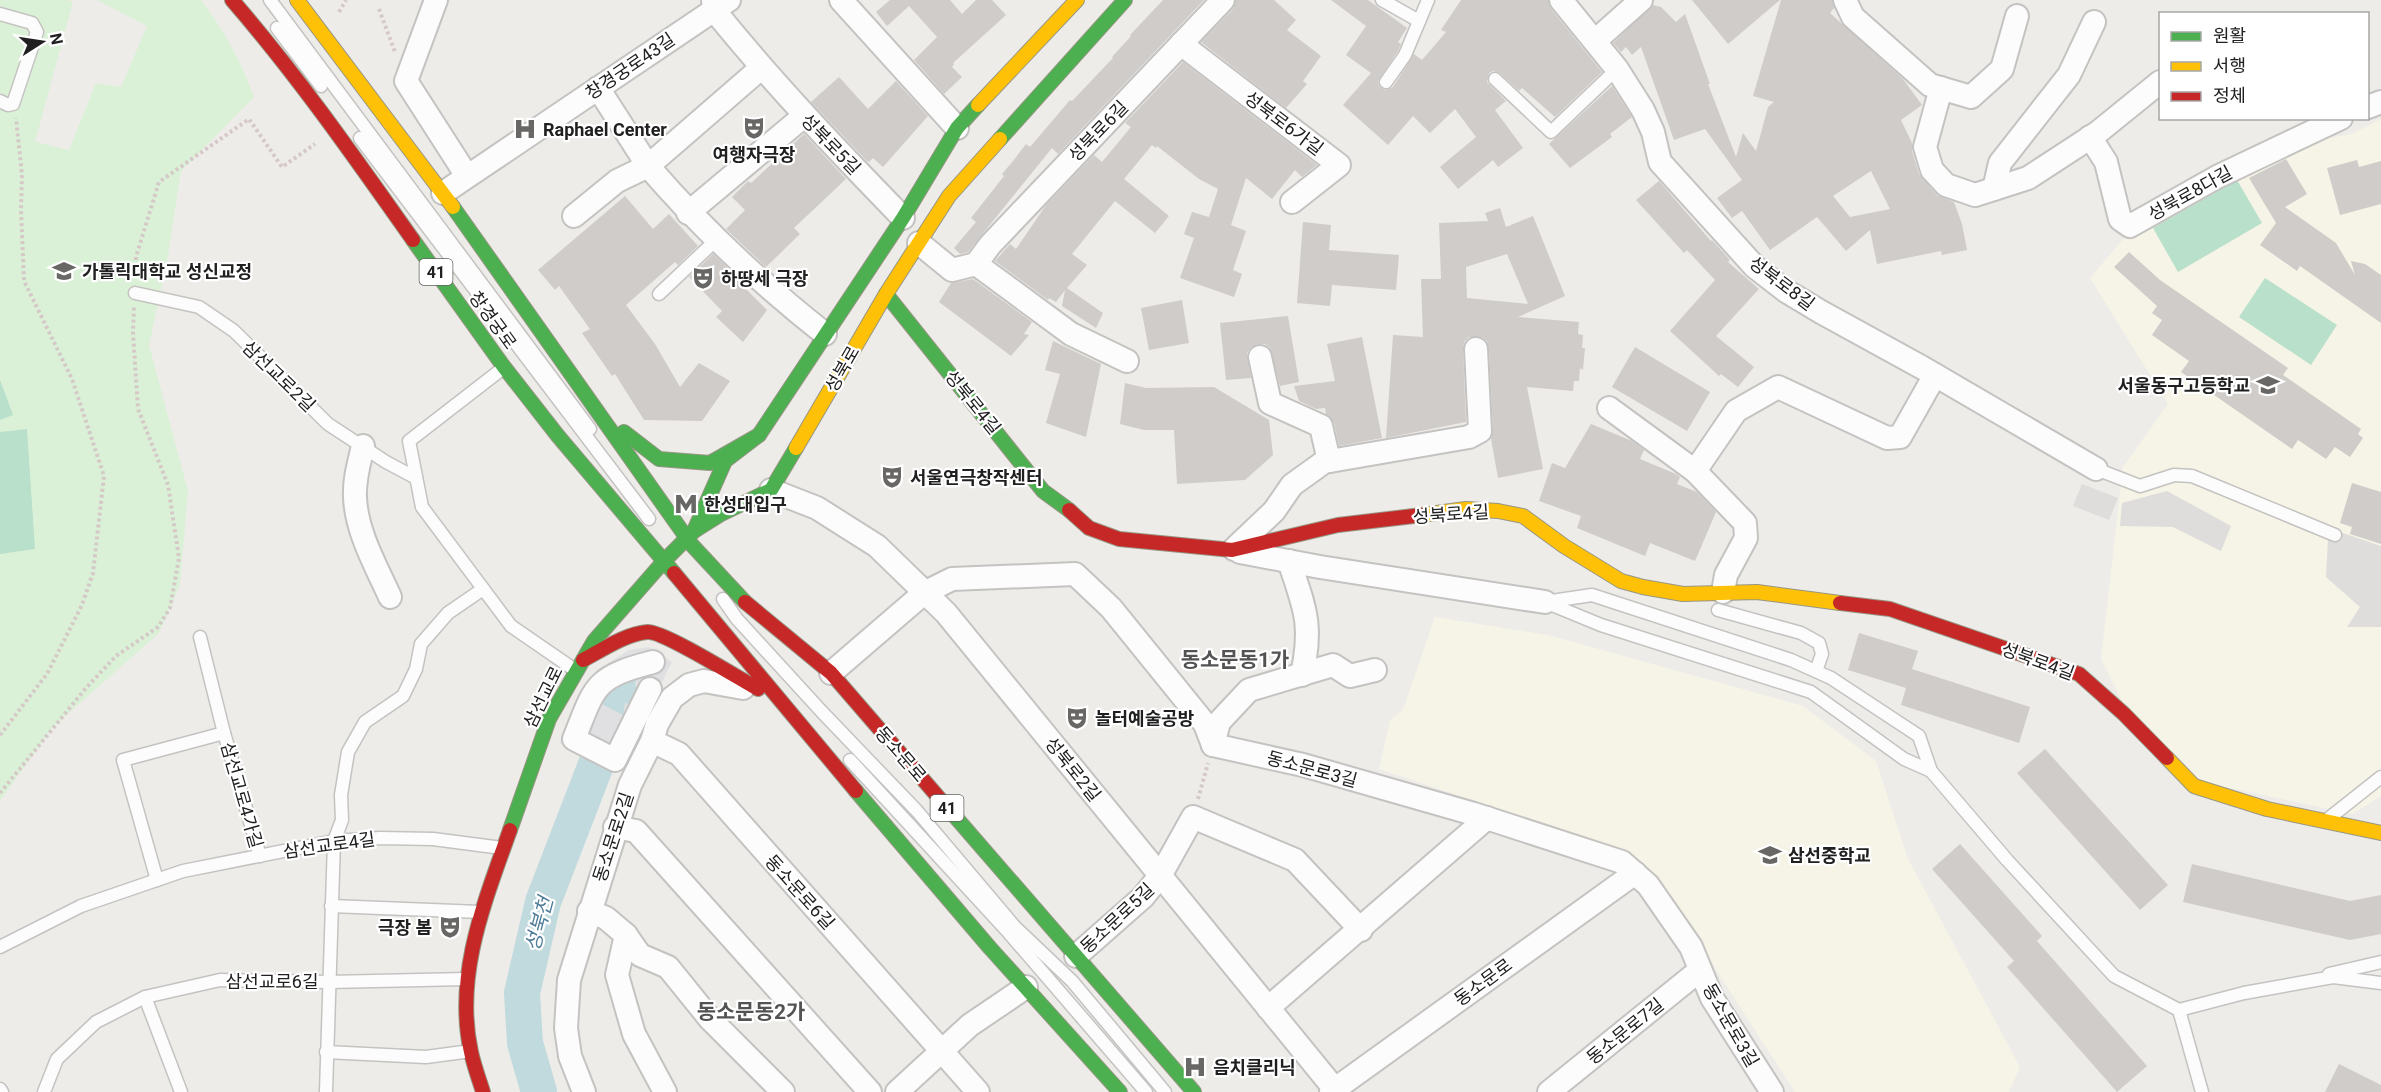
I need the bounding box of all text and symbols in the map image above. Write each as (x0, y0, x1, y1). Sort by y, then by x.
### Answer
north arrow (12, 12, 72, 72)
legend (2159, 12, 2369, 120)
text: 원활 (2213, 25, 2246, 46)
street label: 창경궁로43길 (581, 28, 679, 104)
text: N (46, 31, 67, 46)
text: 서행 (2213, 55, 2246, 76)
text: 정체 (2213, 85, 2246, 106)
street label: 성북로6가길 (1241, 87, 1327, 159)
street label: 성북로6길 (1064, 96, 1132, 166)
street label: 성북로5길 (797, 109, 865, 179)
theatre icon: 여행자극장 (741, 115, 767, 141)
hospital icon: Raphael Center (512, 116, 538, 142)
place label: Raphael Center (543, 119, 667, 140)
place label: 여행자극장 (713, 144, 796, 165)
street label: 성북로8다길 (2144, 161, 2236, 225)
street label: 성북로8길 (1745, 252, 1819, 314)
school or university icon: 가톨릭대학교 성신교정 (51, 258, 77, 284)
road number: 41 (420, 259, 452, 285)
place label: 가톨릭대학교 성신교정 (82, 261, 252, 282)
theatre icon: 하땅세 극장 (690, 265, 716, 291)
place label: 하땅세 극장 (721, 268, 809, 289)
street label: 창경궁로 (465, 287, 521, 353)
street label: 삼선교로2길 (238, 336, 320, 416)
street label: 성북로 (820, 342, 864, 396)
street label: 성북로4길 (941, 366, 1005, 438)
school or university icon: 서울동구고등학교 (2255, 372, 2281, 398)
place label: 서울동구고등학교 (2118, 375, 2250, 396)
theatre icon: 서울연극창작센터 (879, 464, 905, 490)
place label: 서울연극창작센터 (910, 467, 1042, 488)
metro station icon: 한성대입구 (673, 491, 699, 517)
place label: 한성대입구 (704, 494, 787, 515)
street label: 성북로4길 (1412, 501, 1490, 527)
street label: 성북로4길 (1999, 638, 2077, 684)
district label: 동소문동1가 (1181, 648, 1289, 672)
street label: 삼선교로 (519, 663, 567, 731)
theatre icon: 놀터예술공방 (1064, 705, 1090, 731)
place label: 놀터예술공방 (1095, 708, 1194, 729)
street label: 동소문로 (871, 722, 931, 786)
street label: 성북로2길 (1041, 733, 1105, 805)
street label: 삼선교로4가길 (217, 739, 267, 851)
street label: 동소문로3길 (1264, 747, 1360, 791)
street label: 동소문로2길 (589, 790, 637, 884)
road number: 41 (930, 795, 964, 821)
street label: 삼선교로4길 (282, 828, 376, 862)
school or university icon: 삼선중학교 (1757, 842, 1783, 868)
place label: 삼선중학교 (1788, 845, 1871, 866)
street label: 동소문로6길 (761, 850, 839, 934)
street label: 동소문로5길 (1076, 879, 1158, 957)
water label: 성북천 (520, 892, 558, 954)
theatre icon: 극장 봄 (437, 914, 463, 940)
place label: 극장 봄 (378, 917, 432, 938)
street label: 동소문로 (1450, 954, 1516, 1010)
street label: 삼선교로6길 (226, 971, 318, 992)
street label: 동소문로3길 (1699, 980, 1763, 1070)
street label: 동소문로7길 (1582, 994, 1668, 1068)
district label: 동소문동2가 (697, 1000, 805, 1024)
hospital icon: 음치클리닉 (1182, 1054, 1208, 1080)
place label: 음치클리닉 (1213, 1057, 1296, 1078)

